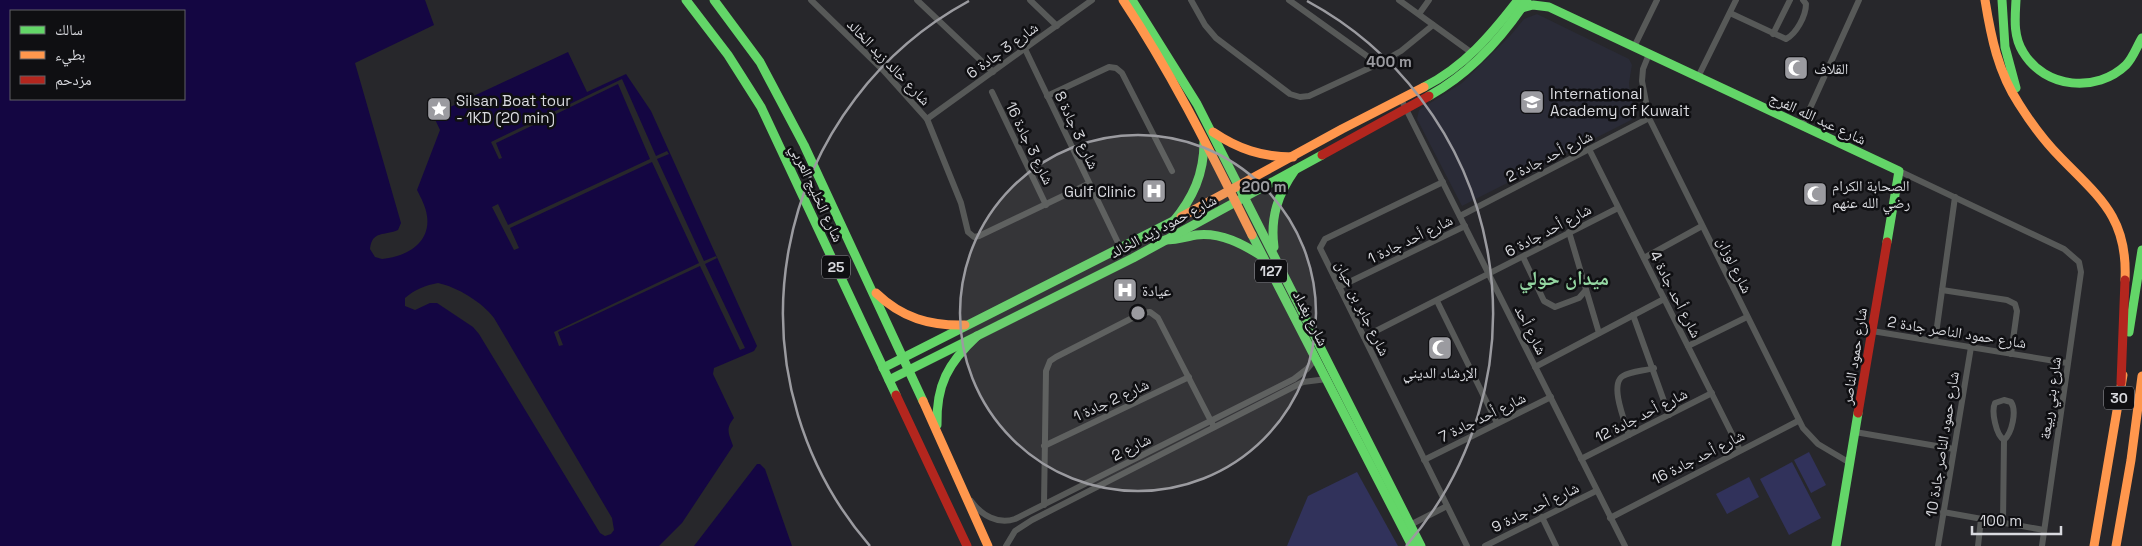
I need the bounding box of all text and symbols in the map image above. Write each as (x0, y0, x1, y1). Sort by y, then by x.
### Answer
legend (10, 10, 185, 100)
street label: شارع خالد زيد الخالد (842, 15, 935, 110)
street label: شارع 3 جادة 6 (962, 18, 1042, 83)
text: سالك (55, 20, 83, 39)
text: بطيء (55, 45, 85, 67)
text: 400 m (1366, 52, 1412, 71)
mosque icon: القلاف (1783, 55, 1809, 81)
place label: القلاف (1814, 59, 1848, 78)
text: مزدحم (55, 70, 92, 90)
place label: International Academy of Kuwait (1550, 84, 1690, 120)
street label: شارع عبد الله الفرج (1766, 87, 1869, 150)
street label: شارع 3 جادة 8 (1050, 88, 1103, 173)
school or university icon: International Academy of Kuwait (1519, 89, 1545, 115)
place label: Silsan Boat tour - 1KD (20 min) (456, 91, 571, 128)
place icon: Silsan Boat tour - 1KD (20 min) (426, 96, 452, 122)
street label: شارع 3 جادة 16 (1001, 98, 1058, 188)
street label: شارع أحد جادة 2 (1502, 126, 1596, 187)
street label: شارع الخليج العربي (784, 141, 848, 246)
place label: الصحابة الكرام رضي الله عنهم (1832, 176, 1911, 214)
text: 200 m (1242, 177, 1286, 196)
hospital icon: Gulf Clinic (1141, 178, 1167, 204)
mosque icon: الصحابة الكرام رضي الله عنهم (1802, 181, 1828, 207)
place label: Gulf Clinic (1064, 182, 1136, 201)
street label: شارع حمود زيد الخالد (1106, 190, 1220, 263)
street label: شارع أحد جادة 6 (1502, 199, 1595, 262)
street label: شارع أحد جادة 1 (1364, 210, 1456, 269)
street label: شارع لوزان (1712, 234, 1757, 297)
street label: شارع أحد جادة 4 (1645, 247, 1706, 341)
road number: 25 (822, 256, 850, 278)
street label: شارع جابر بن حيان (1331, 257, 1394, 359)
road number: 127 (1255, 260, 1287, 282)
district label: ميدان حولي (1519, 265, 1609, 294)
hospital icon: عيادة (1112, 277, 1138, 303)
place label: عيادة (1142, 281, 1172, 300)
street label: شارع بغداد (1288, 287, 1333, 349)
street label: شارع أحد (1510, 302, 1551, 358)
centre of rings (1129, 304, 1147, 322)
street label: شارع حمود الناصر (1837, 306, 1872, 407)
street label: شارع حمود الناصر جادة 2 (1886, 312, 2028, 353)
mosque icon: الإرشاد الديني (1427, 335, 1453, 361)
street label: شارع بني ربيعة (2035, 355, 2068, 441)
place label: الإرشاد الديني (1403, 363, 1477, 384)
street label: شارع حمود الناصر جادة 10 (1921, 370, 1964, 518)
street label: شارع 2 جادة 1 (1070, 374, 1152, 427)
street label: شارع أحد جادة 12 (1592, 383, 1691, 447)
road number: 30 (2104, 386, 2134, 409)
street label: شارع أحد جادة 7 (1435, 388, 1529, 447)
street label: شارع أحد جادة 16 (1649, 425, 1748, 489)
street label: شارع 2 (1108, 429, 1154, 466)
street label: شارع أحد جادة 9 (1488, 478, 1582, 537)
scale bar (1972, 504, 2061, 536)
text: 100 m (1980, 511, 2022, 530)

